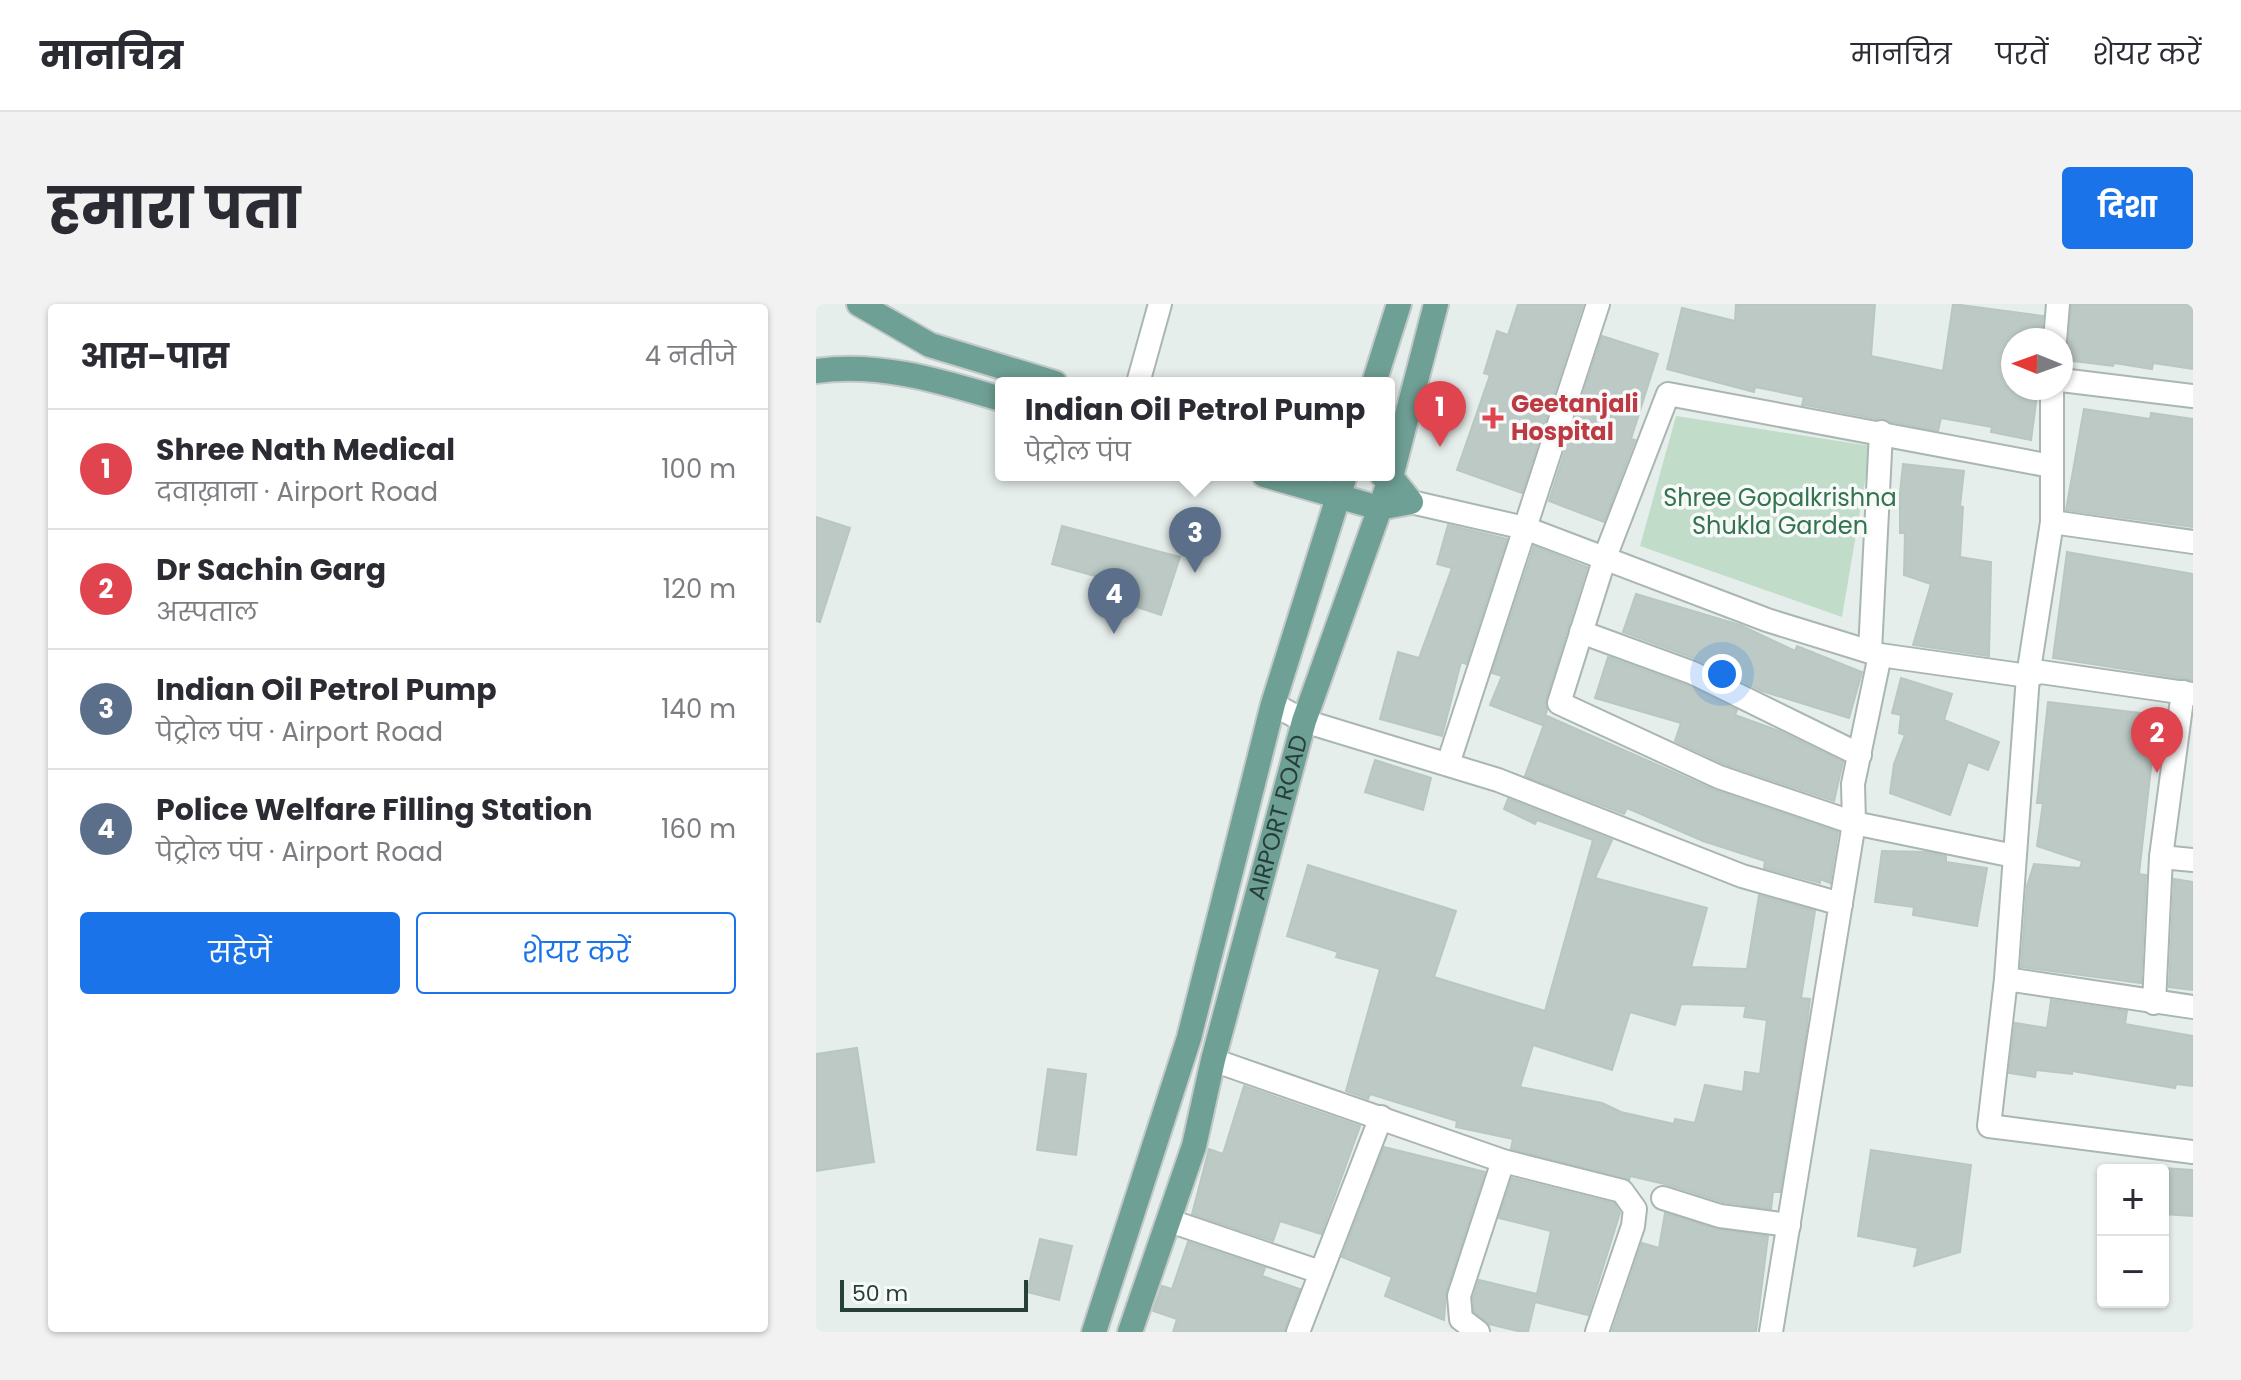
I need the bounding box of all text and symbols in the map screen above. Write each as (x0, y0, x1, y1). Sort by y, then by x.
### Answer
text: मानचित्र (40, 29, 183, 82)
text: मानचित्र (1851, 35, 1952, 74)
text: परतें (1996, 35, 2048, 74)
text: शेयर करें (2092, 35, 2201, 74)
button: दिशा (2062, 167, 2193, 249)
text: हमारा पता (48, 169, 301, 248)
north arrow (2001, 328, 2073, 400)
text: आस-पास (80, 332, 229, 380)
text: 4 नतीजे (645, 338, 736, 374)
popup (995, 377, 1395, 481)
pin: 1 (1414, 381, 1466, 447)
place label: Geetanjali Hospital (1511, 387, 1639, 448)
text: Indian Oil Petrol Pump (1025, 388, 1365, 431)
marker: Geetanjali Hospital (1482, 407, 1504, 429)
text: Shree Nath Medical (156, 428, 455, 471)
text: पेट्रोल पंप (1025, 434, 1131, 470)
text: 1 (101, 451, 111, 487)
text: 100 m (661, 451, 736, 487)
text: दवाख़ाना · Airport Road (156, 474, 438, 510)
park label: Shree Gopalkrishna Shukla Garden (1663, 481, 1897, 542)
pin: 3 (1169, 507, 1221, 573)
text: Dr Sachin Garg (156, 548, 386, 591)
pin: 4 (1088, 568, 1140, 634)
text: 2 (99, 571, 113, 607)
text: 120 m (663, 571, 736, 607)
text: अस्पताल (156, 594, 257, 630)
your location (1702, 654, 1742, 694)
text: Indian Oil Petrol Pump (156, 668, 497, 711)
text: 3 (98, 691, 114, 727)
text: 140 m (661, 691, 736, 727)
pin: 2 (2131, 707, 2183, 773)
text: पेट्रोल पंप · Airport Road (156, 714, 443, 750)
street label: AIRPORT ROAD (1240, 731, 1316, 904)
text: Police Welfare Filling Station (156, 788, 592, 831)
text: 4 (97, 811, 115, 847)
text: 160 m (661, 811, 736, 847)
text: पेट्रोल पंप · Airport Road (156, 834, 443, 870)
button: सहेजें (80, 912, 400, 994)
button: शेयर करें (416, 912, 736, 994)
map controls (2097, 1164, 2169, 1308)
button: + (2097, 1164, 2169, 1236)
button: − (2097, 1236, 2169, 1308)
scale bar (840, 1276, 1028, 1312)
text: 50 m (852, 1278, 908, 1309)

